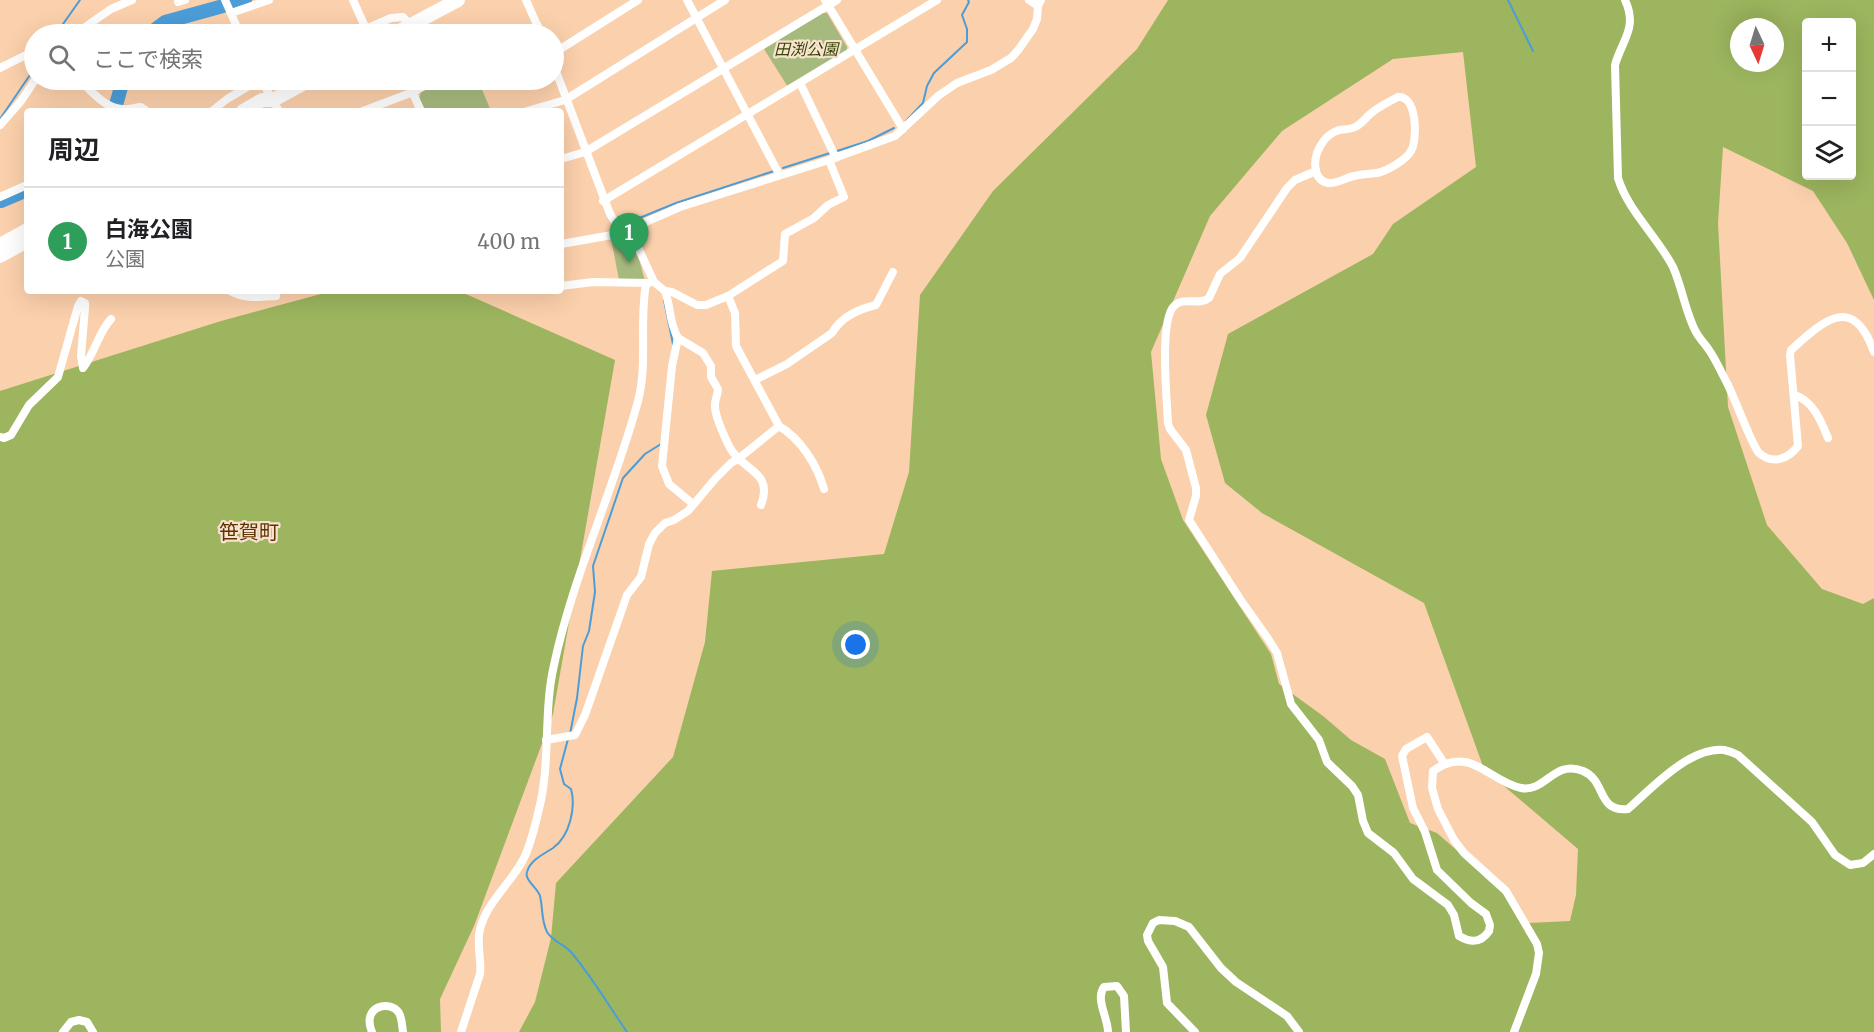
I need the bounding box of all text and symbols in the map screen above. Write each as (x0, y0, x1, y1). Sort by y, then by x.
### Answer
north arrow (1730, 18, 1784, 72)
map controls (1802, 18, 1856, 180)
button: + (1802, 18, 1856, 72)
search box (24, 24, 564, 90)
park label: 田渕公園 (774, 39, 840, 59)
icon: search (45, 41, 78, 74)
text: ここで検索 (93, 45, 203, 73)
button: − (1802, 72, 1856, 126)
button: layers (1802, 126, 1856, 180)
text: 周辺 (48, 133, 100, 166)
pin: 1 (610, 214, 648, 263)
text: 白海公園 (105, 215, 193, 243)
text: 1 (63, 229, 72, 254)
text: 400 m (477, 229, 540, 254)
text: 公園 (105, 246, 145, 271)
district label: 笹賀町 (219, 519, 279, 544)
your location (841, 630, 870, 659)

